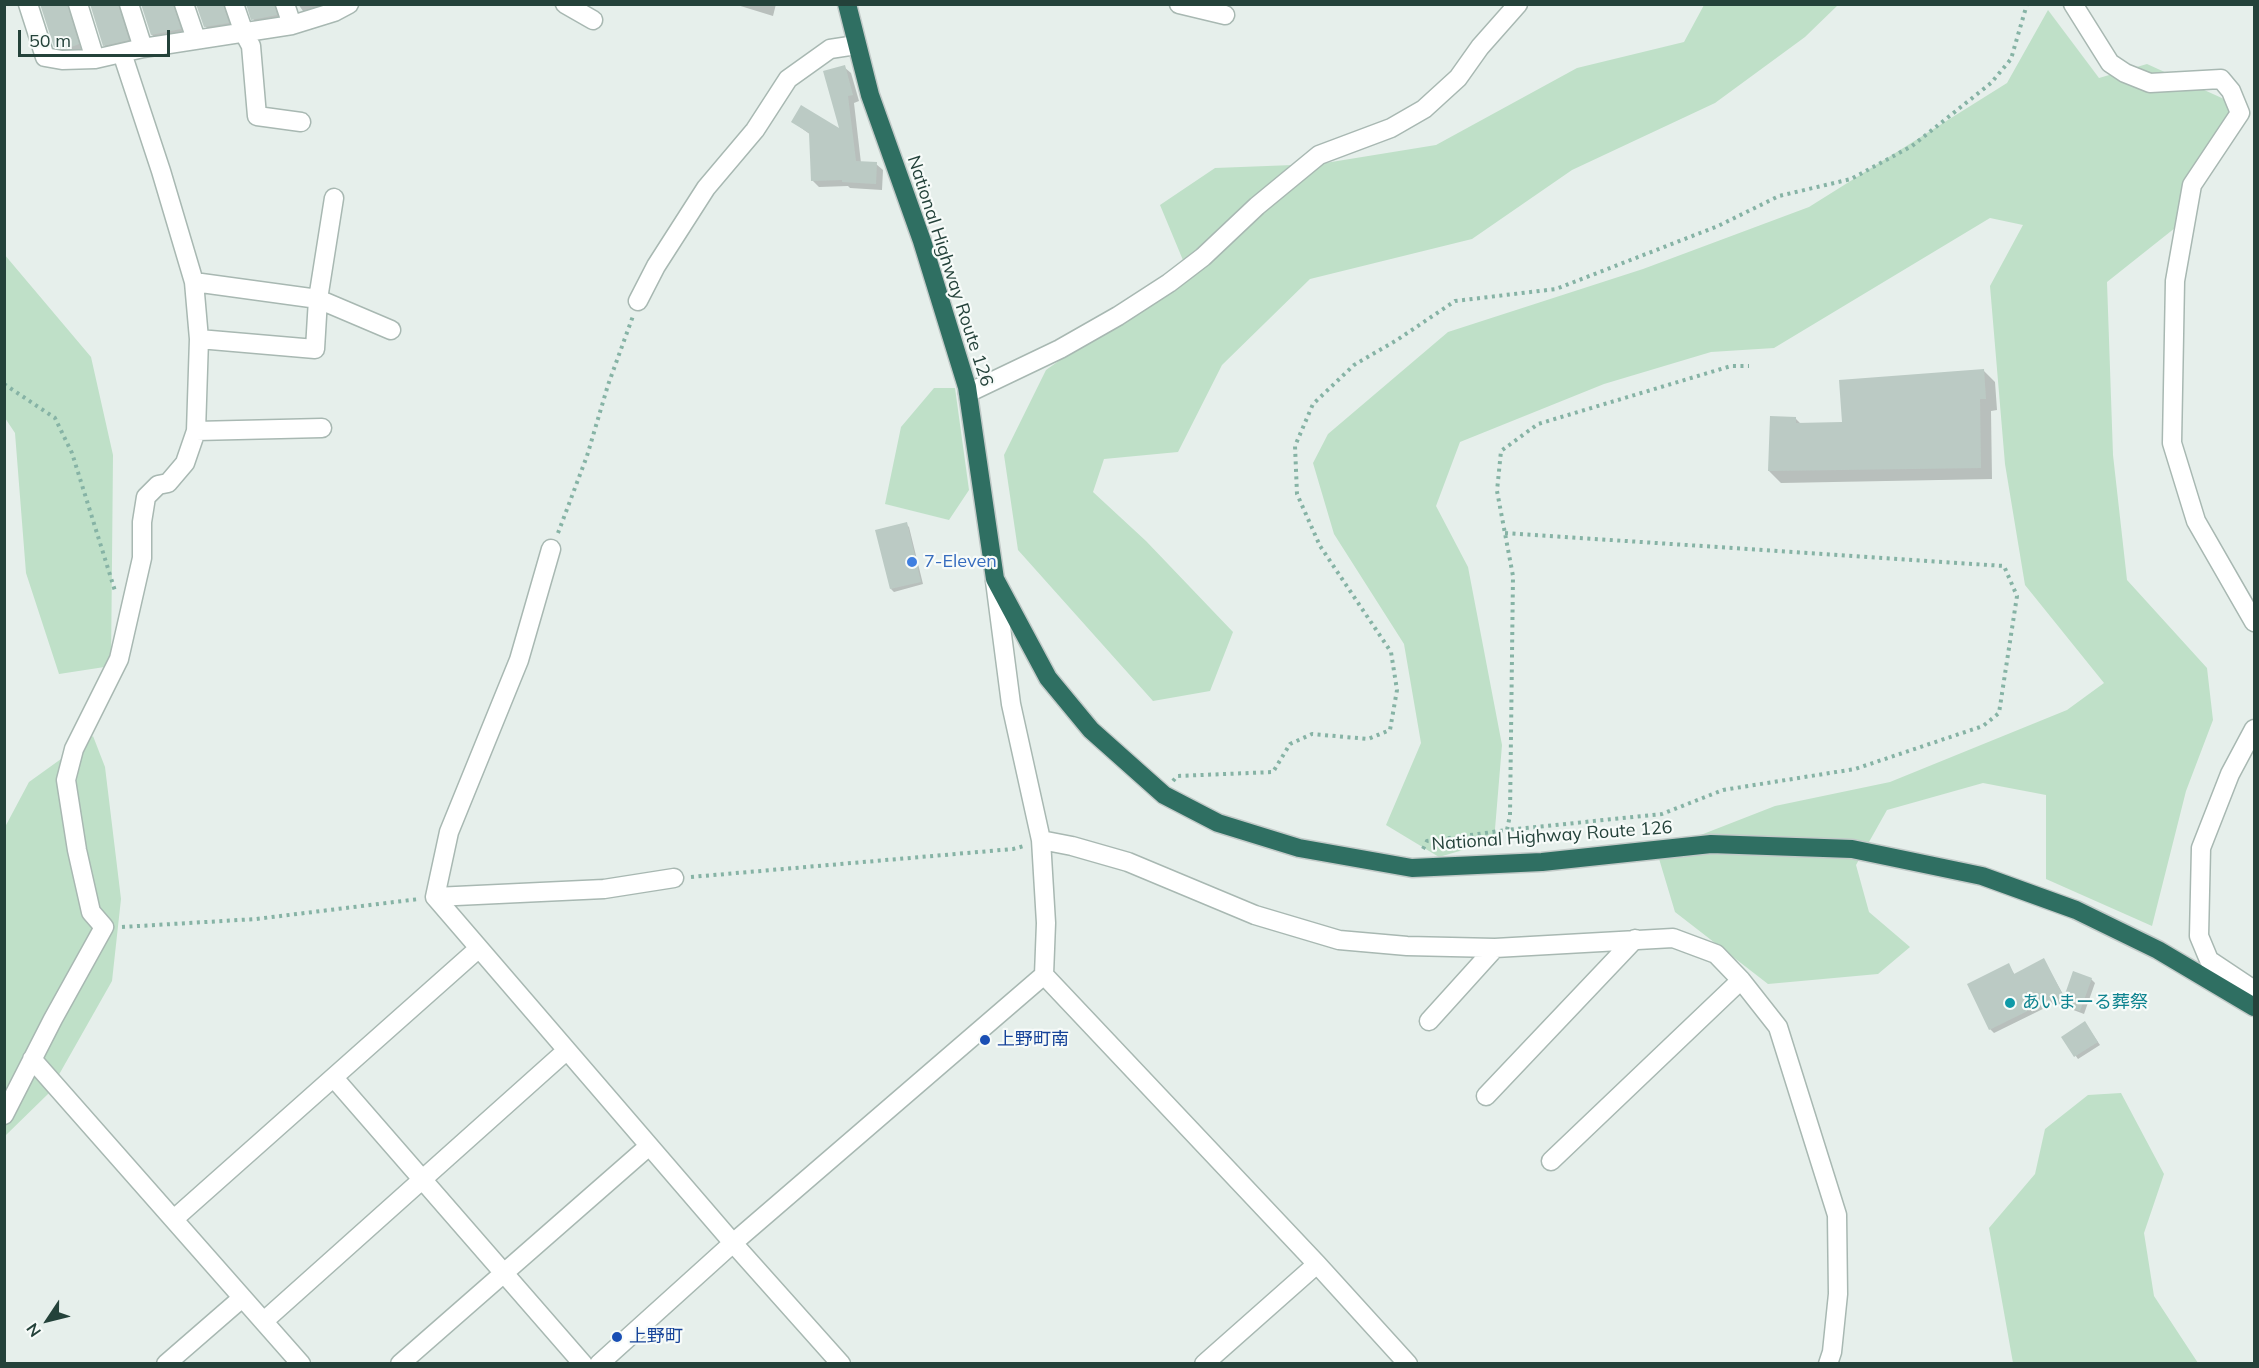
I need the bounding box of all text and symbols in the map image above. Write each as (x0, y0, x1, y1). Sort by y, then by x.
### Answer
scale bar (21, 18, 172, 56)
text: 50 m (29, 29, 71, 52)
street label: National Highway Route 126 (902, 153, 998, 389)
place label: 7-Eleven (924, 551, 997, 573)
marker: 7-Eleven (905, 555, 919, 569)
street label: National Highway Route 126 (1431, 817, 1673, 855)
place label: あいまーる葬祭 (2022, 992, 2148, 1014)
marker: あいまーる葬祭 (2003, 996, 2017, 1010)
place label: 上野町南 (997, 1029, 1069, 1051)
marker: 上野町南 (978, 1033, 992, 1047)
north arrow (18, 1290, 78, 1350)
text: N (22, 1320, 45, 1341)
place label: 上野町 (629, 1326, 683, 1348)
marker: 上野町 (610, 1330, 624, 1344)

